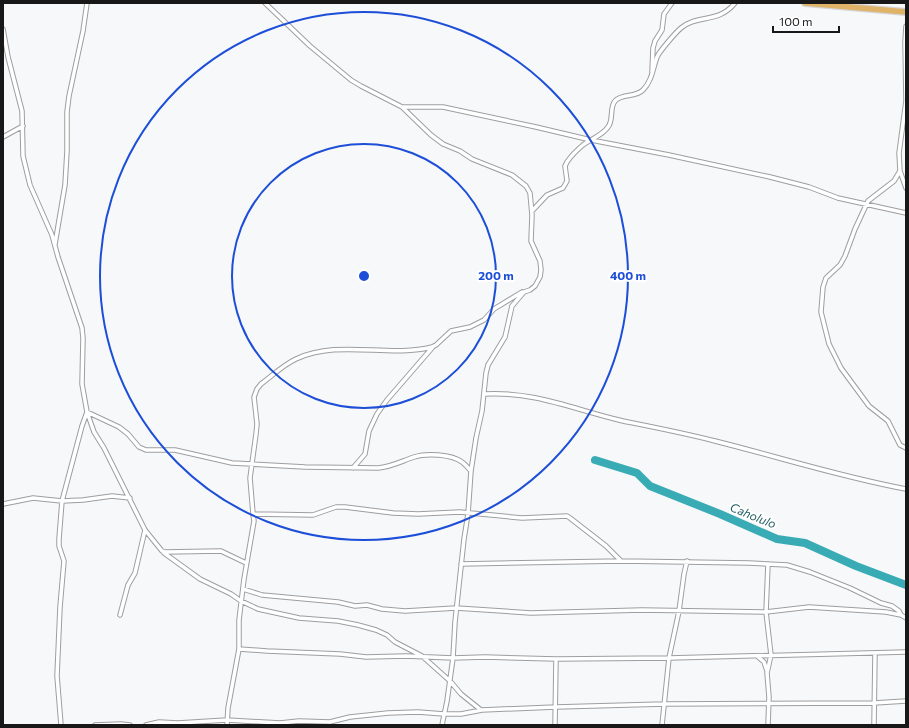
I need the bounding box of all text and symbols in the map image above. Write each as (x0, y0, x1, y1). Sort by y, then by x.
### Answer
scale bar (773, 8, 839, 34)
text: 100 m (779, 14, 813, 28)
text: 200 m (478, 268, 514, 282)
text: 400 m (610, 268, 646, 282)
centre of rings (357, 269, 371, 283)
water label: Caholulo (728, 499, 778, 531)

